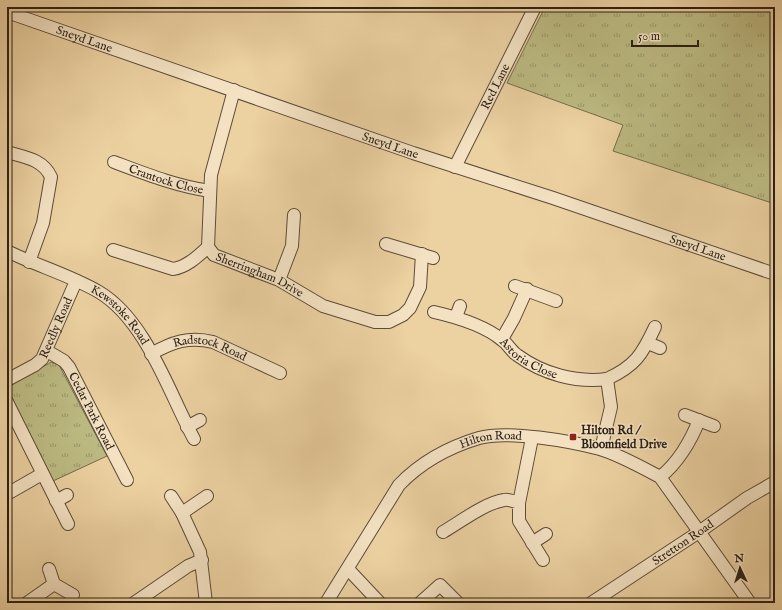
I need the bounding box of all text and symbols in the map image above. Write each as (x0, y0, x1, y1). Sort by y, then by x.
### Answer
scale bar (632, 22, 698, 48)
street label: Sneyd Lane (54, 23, 115, 56)
text: 50 m (638, 29, 660, 44)
street label: Red Lane (478, 61, 514, 112)
street label: Sneyd Lane (360, 129, 421, 162)
street label: Crantock Close (127, 161, 205, 198)
street label: Sneyd Lane (668, 232, 728, 265)
street label: Sherringham Drive (214, 249, 307, 301)
street label: Kewstoke Road (88, 282, 152, 348)
street label: Reedly Road (36, 295, 76, 361)
street label: Radstock Road (171, 333, 249, 365)
street label: Astoria Close (496, 334, 560, 383)
street label: Cedar Park Road (65, 370, 118, 453)
place label: Hilton Rd / Bloomfield Drive (581, 423, 668, 452)
street label: Hilton Road (457, 428, 523, 452)
marker: Hilton Rd / Bloomfield Drive (568, 432, 578, 442)
street label: Stretton Road (649, 517, 717, 569)
north arrow (720, 548, 760, 588)
text: N (733, 552, 745, 566)

